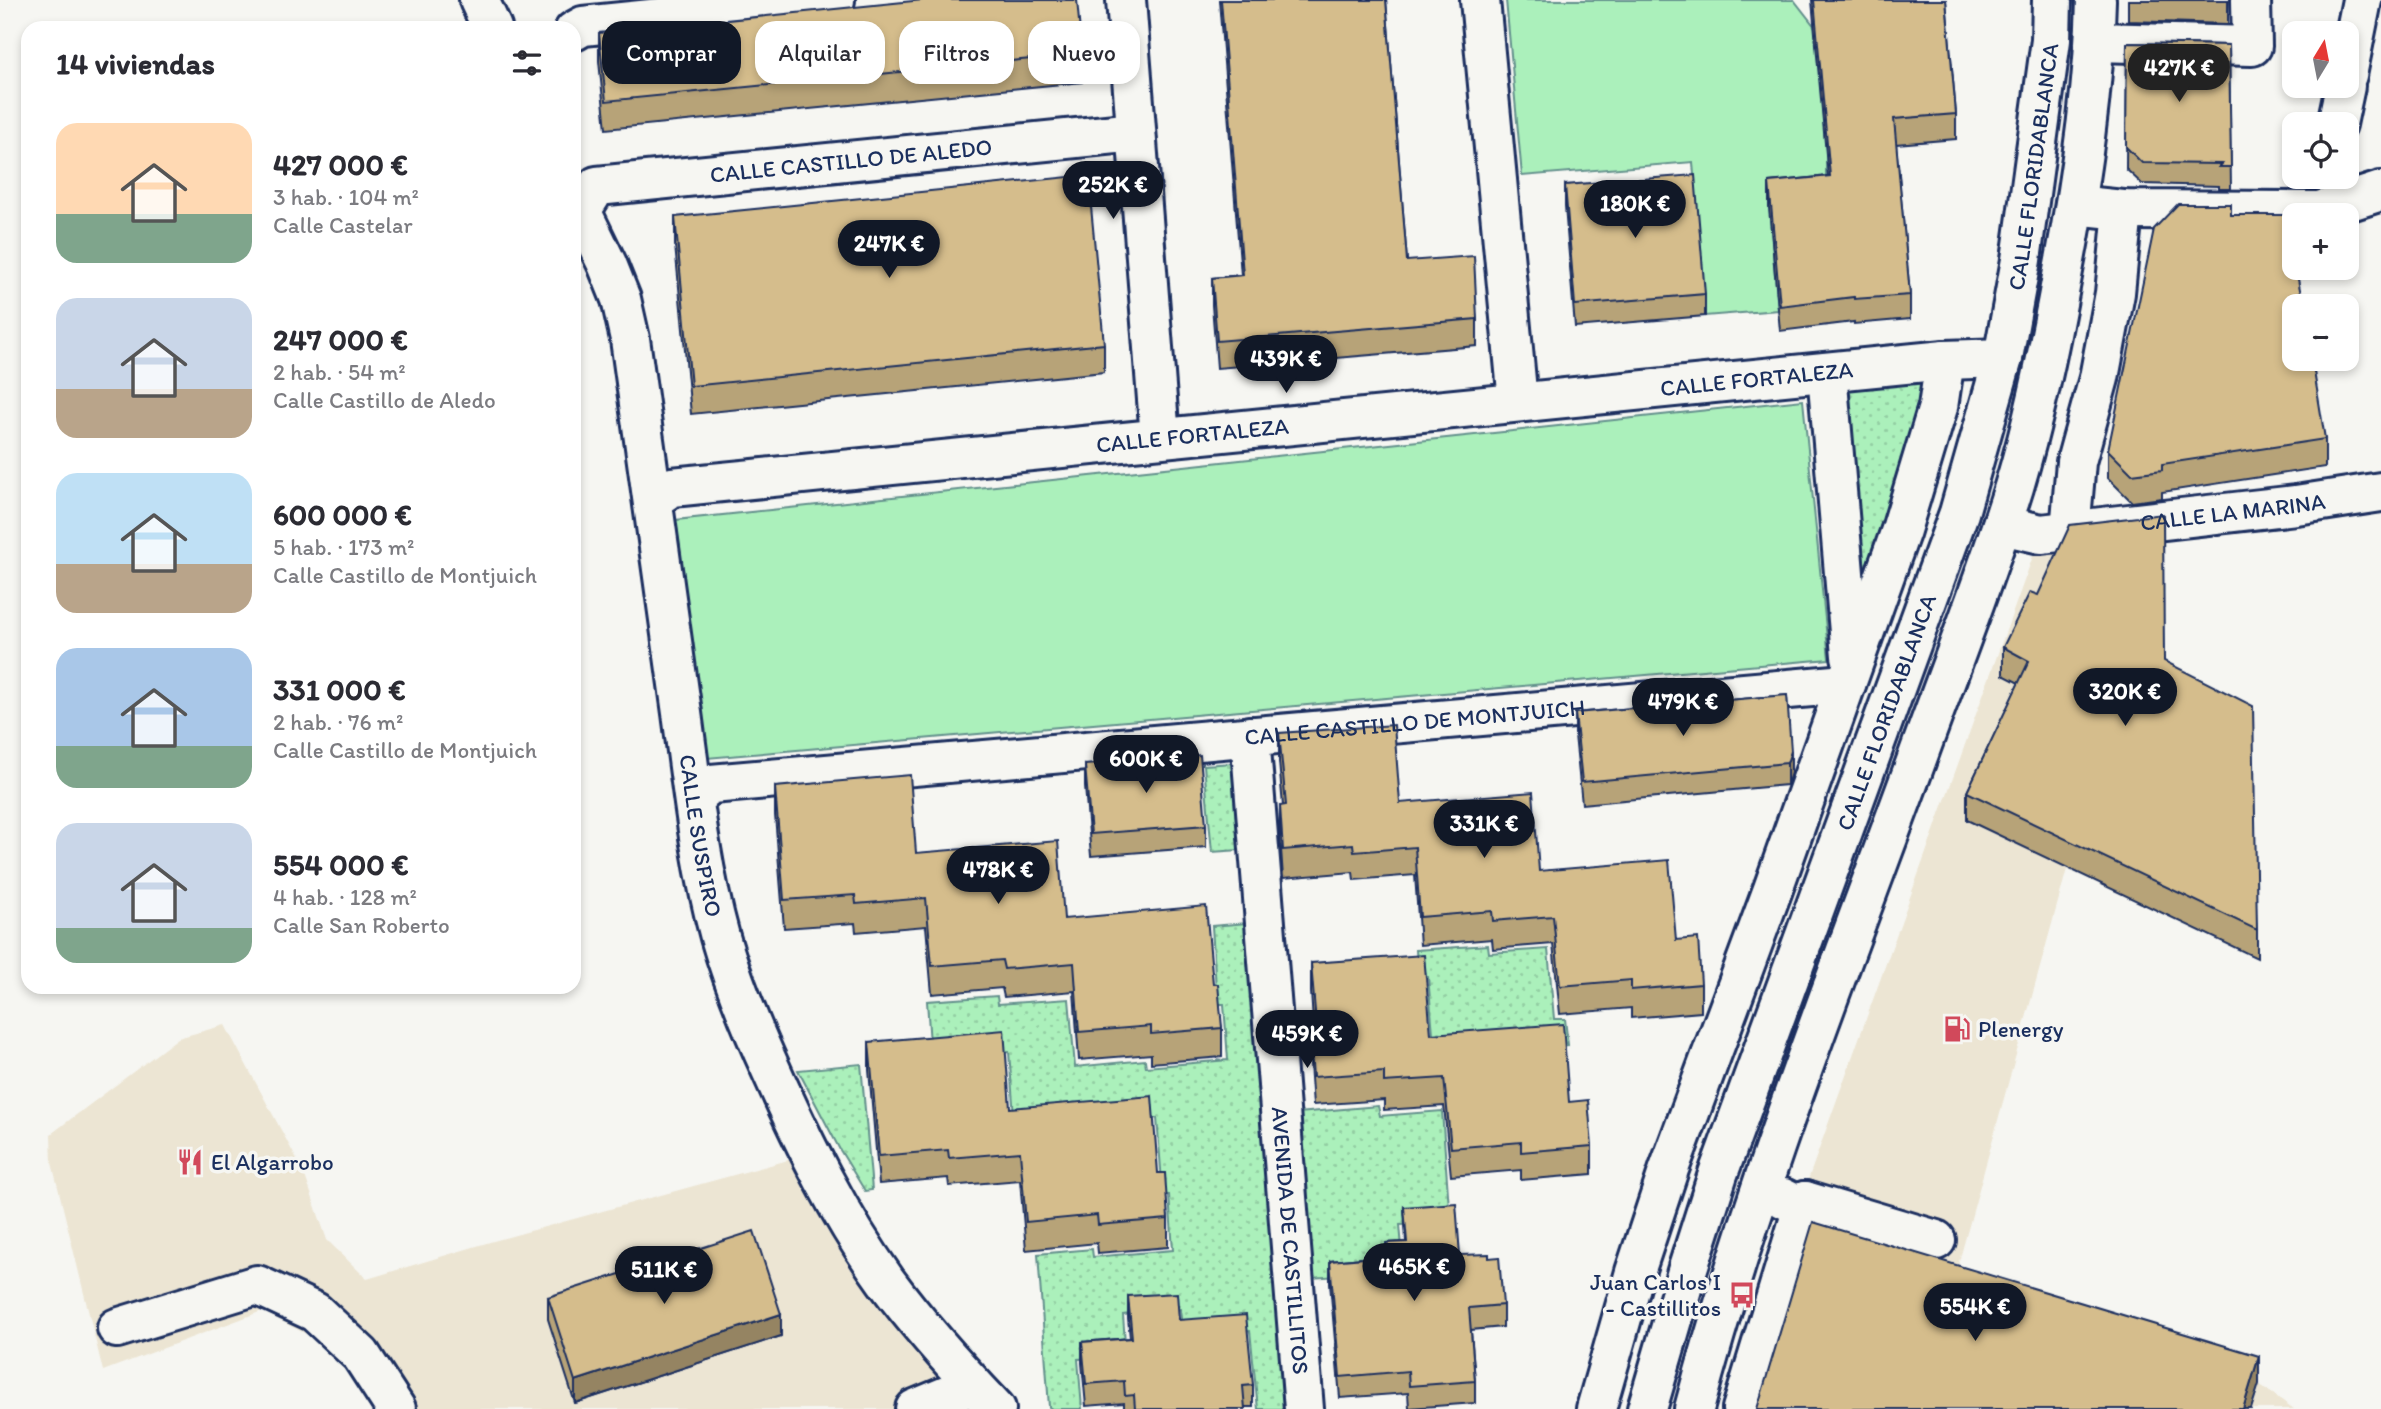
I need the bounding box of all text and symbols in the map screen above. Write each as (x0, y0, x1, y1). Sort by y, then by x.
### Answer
chip: Comprar (602, 21, 741, 84)
chip: Alquilar (755, 21, 885, 84)
chip: Filtros (899, 21, 1014, 84)
chip: Nuevo (1028, 21, 1140, 84)
north arrow (2282, 21, 2359, 98)
map controls (2282, 21, 2359, 371)
street label: CALLE FLORIDABLANCA (2002, 41, 2064, 293)
icon: filters (508, 44, 546, 82)
pin: 427K € (2122, 44, 2236, 104)
text: 14 viviendas (56, 45, 215, 82)
text: 427K € (2144, 53, 2214, 81)
button: locate (2282, 112, 2359, 189)
street label: CALLE CASTILLO DE ALEDO (709, 132, 993, 189)
text: 427 000 € (273, 146, 408, 183)
icon: home (112, 151, 196, 235)
pin: 252K € (1056, 162, 1170, 221)
text: 252K € (1078, 170, 1148, 198)
pin: 180K € (1578, 180, 1692, 240)
text: 3 hab. · 104 m² (273, 183, 419, 211)
text: 180K € (1600, 189, 1670, 217)
button: + (2282, 203, 2359, 280)
text: Calle Castelar (273, 211, 413, 239)
pin: 247K € (832, 220, 946, 280)
text: 247K € (854, 229, 924, 257)
button: − (2282, 294, 2359, 371)
text: 247 000 € (273, 321, 408, 358)
icon: home (112, 326, 196, 410)
pin: 439K € (1229, 336, 1343, 395)
text: 439K € (1250, 344, 1322, 372)
street label: CALLE FORTALEZA (1659, 355, 1855, 402)
text: 2 hab. · 54 m² (273, 358, 406, 386)
text: Calle Castillo de Aledo (273, 386, 496, 414)
street label: CALLE FORTALEZA (1095, 412, 1290, 459)
street label: CALLE LA MARINA (2139, 487, 2327, 537)
text: 600 000 € (273, 496, 412, 533)
icon: home (112, 501, 196, 585)
text: 5 hab. · 173 m² (273, 533, 414, 561)
text: Calle Castillo de Montjuich (273, 561, 537, 589)
street label: CALLE FLORIDABLANCA (1830, 590, 1942, 834)
pin: 320K € (2068, 668, 2182, 728)
text: 331 000 € (273, 671, 406, 708)
icon: home (112, 676, 196, 760)
text: 320K € (2089, 677, 2161, 705)
pin: 479K € (1626, 678, 1740, 738)
text: 479K € (1648, 687, 1718, 715)
street label: CALLE CASTILLO DE MONTJUICH (1243, 693, 1586, 751)
text: 2 hab. · 76 m² (273, 708, 403, 736)
text: Calle Castillo de Montjuich (273, 736, 537, 764)
pin: 600K € (1089, 736, 1203, 795)
text: 600K € (1109, 744, 1183, 772)
street label: CALLE SUSPIRO (674, 753, 728, 920)
pin: 331K € (1427, 800, 1541, 860)
text: 331K € (1450, 809, 1518, 837)
text: 554 000 € (273, 846, 409, 883)
pin: 478K € (941, 846, 1055, 906)
icon: home (112, 851, 196, 935)
text: 478K € (963, 855, 1033, 883)
text: 4 hab. · 128 m² (273, 883, 417, 911)
text: Calle San Roberto (273, 911, 450, 939)
pin: 459K € (1250, 1010, 1364, 1070)
fuel station icon: Plenergy (1942, 1014, 1972, 1044)
place label: Plenergy (1978, 1015, 2064, 1043)
text: 459K € (1272, 1019, 1342, 1047)
street label: AVENIDA DE CASTILLITOS (1266, 1105, 1315, 1375)
restaurant icon: El Algarrobo (175, 1147, 205, 1177)
place label: El Algarrobo (211, 1148, 334, 1176)
pin: 465K € (1357, 1244, 1471, 1303)
pin: 511K € (607, 1246, 721, 1306)
text: 465K € (1378, 1252, 1450, 1280)
text: 511K € (631, 1255, 697, 1283)
place label: Juan Carlos I - Castillitos (1590, 1268, 1721, 1322)
bus stop icon: Juan Carlos I - Castillitos (1727, 1280, 1757, 1310)
pin: 554K € (1918, 1284, 2032, 1343)
text: 554K € (1940, 1292, 2010, 1320)

